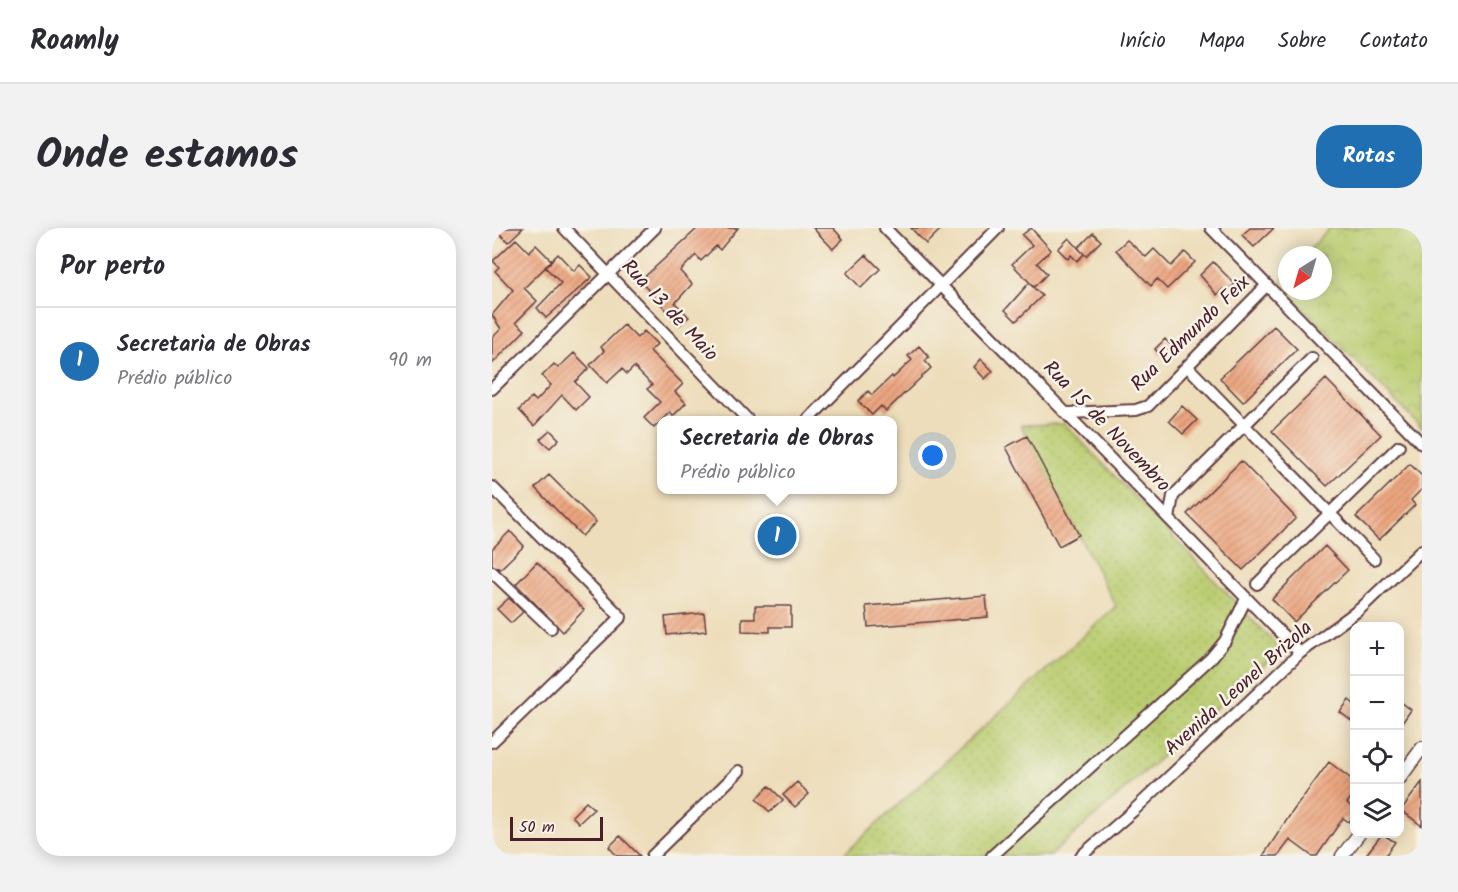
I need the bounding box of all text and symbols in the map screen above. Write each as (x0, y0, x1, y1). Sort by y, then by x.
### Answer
text: Roamly (30, 19, 119, 64)
text: Início (1119, 25, 1166, 58)
text: Mapa (1199, 25, 1245, 58)
text: Sobre (1278, 25, 1326, 58)
text: Contato (1359, 25, 1428, 58)
text: Onde estamos (36, 123, 298, 190)
button: Rotas (1316, 125, 1422, 188)
text: Por perto (60, 246, 165, 288)
north arrow (1278, 246, 1332, 300)
street label: Rua 13 de Maio (613, 252, 725, 370)
street label: Rua Edmundo Feix (1124, 268, 1259, 400)
text: Secretaria de Obras (117, 328, 310, 363)
text: 1 (76, 345, 83, 377)
text: 90 m (388, 345, 432, 377)
street label: Rua 15 de Novembro (1034, 354, 1178, 500)
text: Prédio público (117, 363, 232, 395)
popup (657, 416, 897, 494)
text: Secretaria de Obras (680, 422, 874, 457)
your location (918, 441, 947, 470)
text: Prédio público (680, 457, 796, 489)
pin: 1 (758, 514, 796, 558)
street label: Avenida Leonel Brizola (1158, 613, 1320, 765)
map controls (1350, 622, 1404, 838)
button: + (1350, 622, 1404, 676)
button: − (1350, 676, 1404, 730)
button: locate (1350, 730, 1404, 784)
button: layers (1350, 784, 1404, 838)
scale bar (510, 814, 603, 842)
text: 50 m (519, 815, 555, 840)

